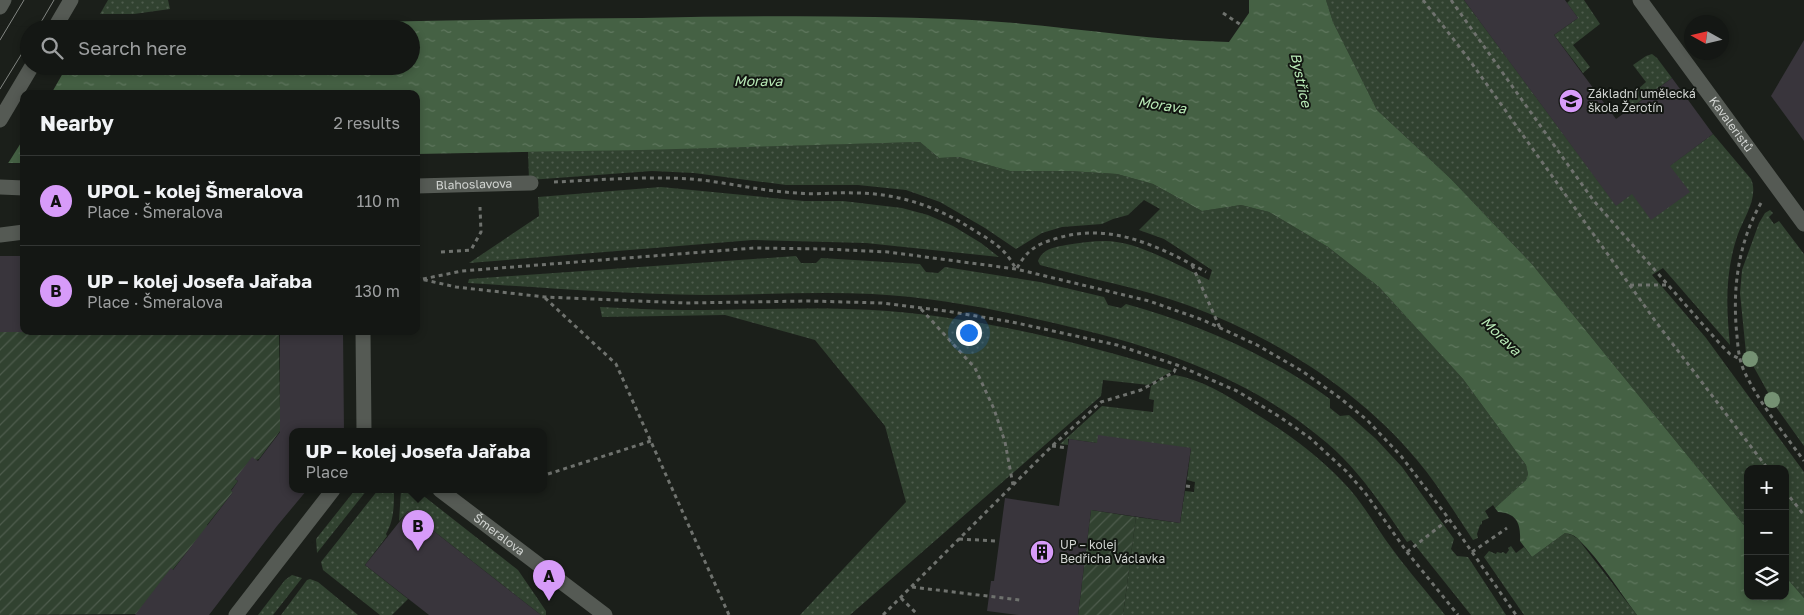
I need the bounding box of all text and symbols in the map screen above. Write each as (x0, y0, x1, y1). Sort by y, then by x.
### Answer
north arrow (1684, 15, 1729, 60)
search box (20, 20, 420, 75)
icon: search (38, 34, 66, 62)
text: Search here (78, 36, 187, 59)
water label: Bystřice (1287, 51, 1316, 109)
water label: Morava (734, 72, 783, 89)
place label: Základní umělecká škola Žerotín (1588, 86, 1696, 115)
school or university icon: Základní umělecká škola Žerotín (1558, 88, 1584, 114)
water label: Morava (1137, 92, 1189, 117)
street label: Kavaleristů (1706, 93, 1757, 155)
text: Nearby (40, 110, 114, 136)
text: 2 results (334, 113, 400, 133)
street label: Blahoslavova (435, 175, 512, 192)
text: UPOL - kolej Šmeralova (87, 179, 303, 202)
text: A (50, 191, 62, 211)
text: 110 m (356, 191, 400, 211)
text: Place · Šmeralova (87, 202, 223, 222)
text: UP – kolej Josefa Jařaba (87, 269, 312, 292)
text: B (50, 281, 62, 301)
text: 130 m (355, 281, 400, 301)
text: Place · Šmeralova (87, 292, 223, 312)
water label: Morava (1478, 313, 1526, 359)
your location (956, 320, 982, 346)
popup (289, 428, 547, 493)
text: UP – kolej Josefa Jařaba (306, 439, 530, 462)
text: Place (306, 462, 348, 482)
map controls (1744, 465, 1789, 600)
button: + (1744, 465, 1789, 510)
pin: B (402, 510, 434, 551)
street label: Šmeralova (471, 510, 528, 559)
button: − (1744, 510, 1789, 555)
place label: UP – kolej Bedřicha Václavka (1060, 537, 1165, 566)
building icon: UP – kolej Bedřicha Václavka (1029, 539, 1055, 565)
button: layers (1744, 555, 1789, 600)
pin: A (533, 560, 565, 601)

